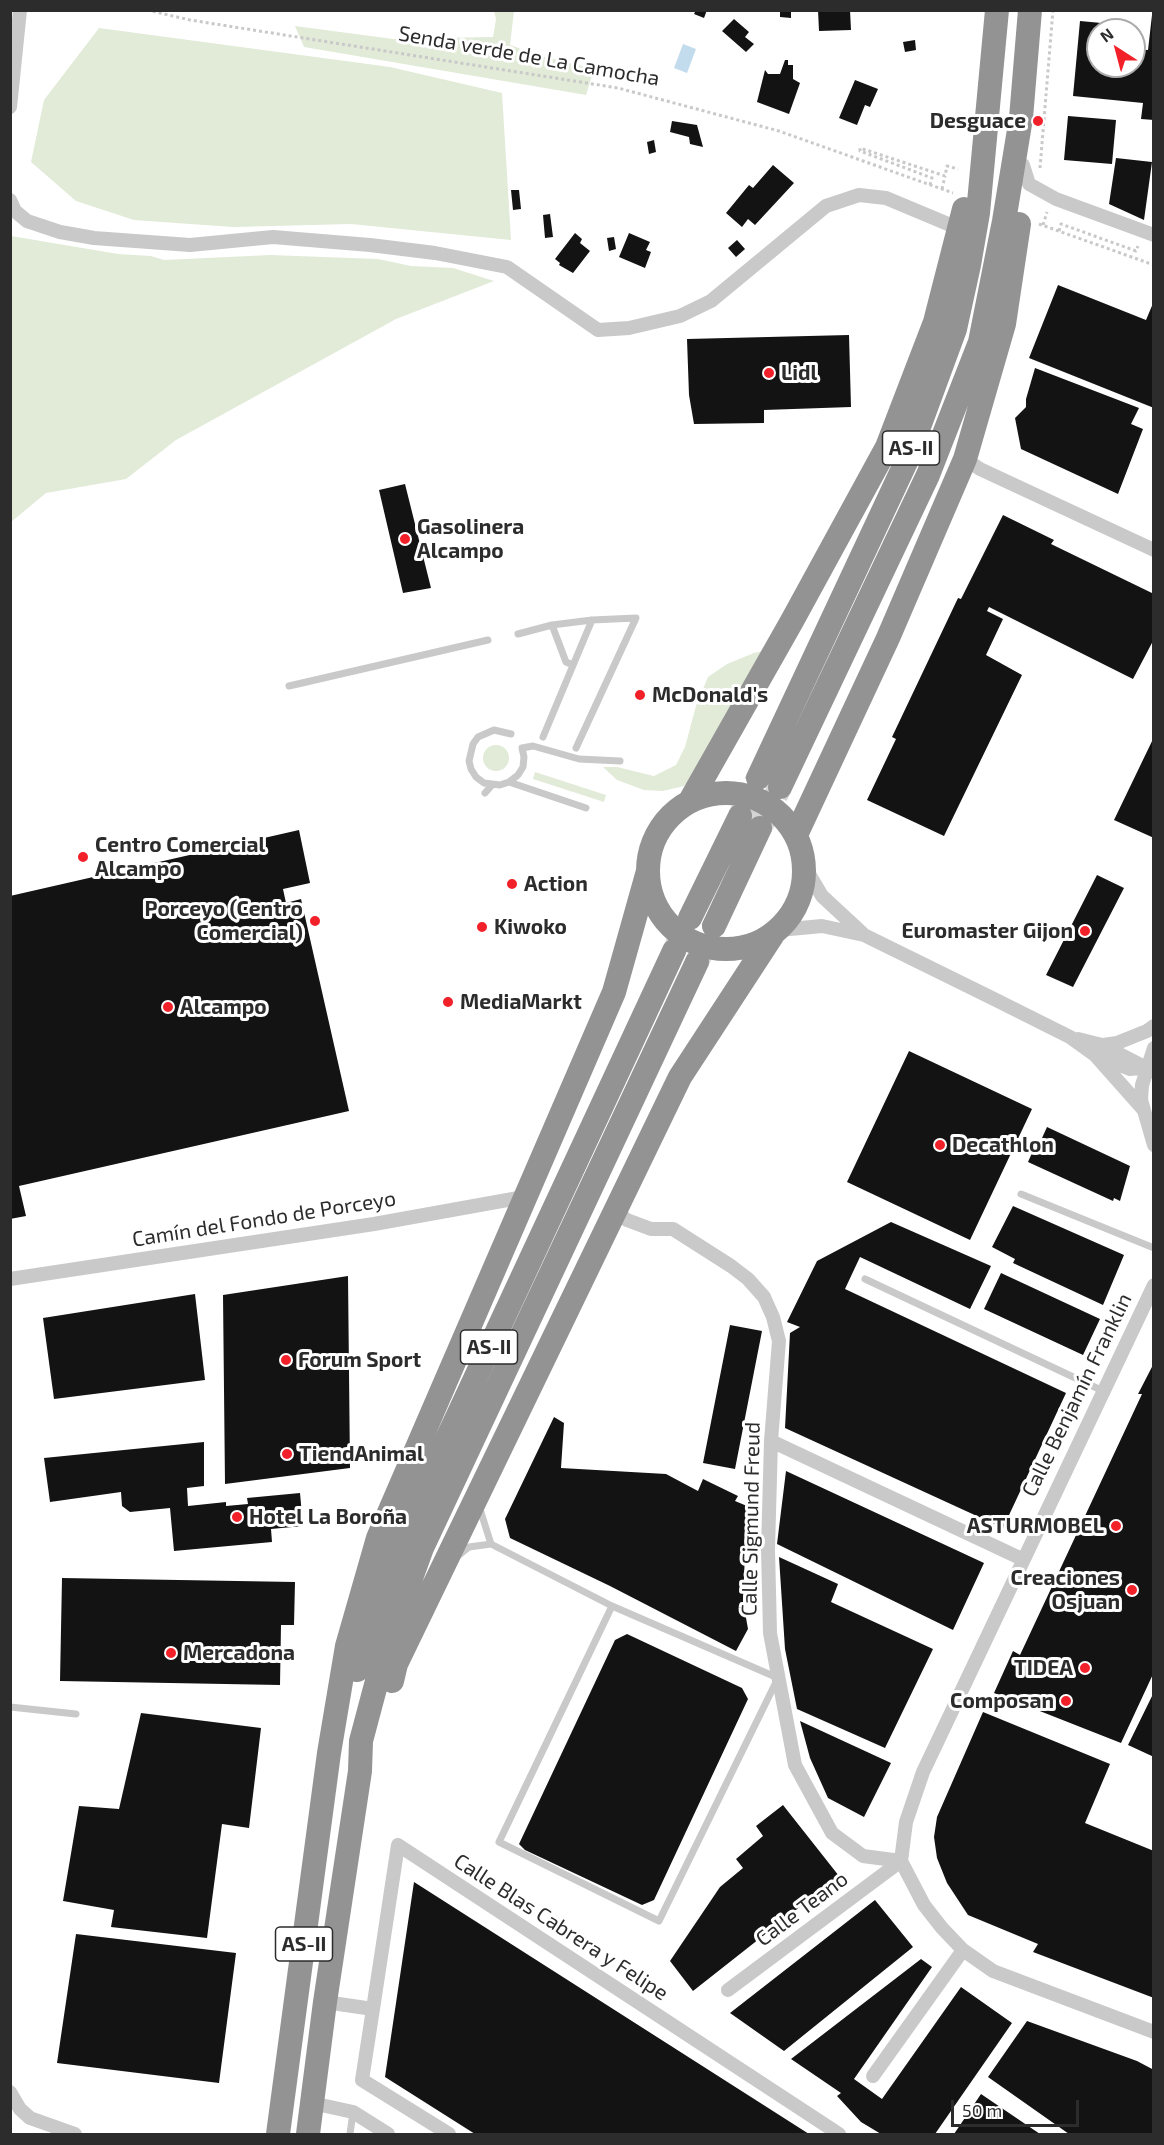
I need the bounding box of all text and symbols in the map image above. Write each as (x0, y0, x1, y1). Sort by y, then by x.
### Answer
north arrow (1086, 18, 1146, 78)
street label: Senda verde de La Camocha (396, 21, 662, 91)
text: N (1096, 24, 1117, 46)
place label: Desguace (930, 108, 1026, 134)
marker: Desguace (1031, 114, 1045, 128)
place label: Lidl (781, 360, 817, 386)
marker: Lidl (762, 366, 776, 380)
road number: AS-II (882, 431, 940, 465)
place label: Gasolinera Alcampo (417, 514, 524, 564)
marker: Gasolinera Alcampo (398, 532, 412, 546)
place label: McDonald's (652, 682, 768, 708)
marker: McDonald's (633, 688, 647, 702)
place label: Centro Comercial Alcampo (95, 832, 265, 882)
marker: Centro Comercial Alcampo (76, 850, 90, 864)
place label: Action (524, 871, 588, 897)
marker: Action (505, 877, 519, 891)
place label: Porceyo (Centro Comercial) (145, 896, 303, 946)
marker: Porceyo (Centro Comercial) (308, 914, 322, 928)
place label: Kiwoko (494, 914, 567, 940)
place label: Euromaster Gijon (901, 918, 1073, 944)
marker: Kiwoko (475, 920, 489, 934)
marker: Euromaster Gijon (1078, 924, 1092, 938)
place label: MediaMarkt (460, 989, 582, 1015)
place label: Alcampo (180, 994, 267, 1020)
marker: MediaMarkt (441, 995, 455, 1009)
marker: Alcampo (161, 1000, 175, 1014)
place label: Decathlon (952, 1132, 1054, 1158)
marker: Decathlon (933, 1138, 947, 1152)
street label: Camín del Fondo de Porceyo (130, 1186, 398, 1252)
street label: Calle Benjamín Franklin (1017, 1289, 1137, 1501)
road number: AS-II (460, 1330, 518, 1364)
place label: Forum Sport (298, 1347, 421, 1373)
marker: Forum Sport (279, 1353, 293, 1367)
street label: Calle Sigmund Freud (737, 1422, 765, 1616)
place label: TiendAnimal (299, 1441, 424, 1467)
marker: TiendAnimal (280, 1447, 294, 1461)
place label: Hotel La Boroña (249, 1504, 407, 1530)
marker: Hotel La Boroña (230, 1510, 244, 1524)
place label: ASTURMOBEL (967, 1513, 1104, 1539)
marker: ASTURMOBEL (1109, 1519, 1123, 1533)
place label: Creaciones Osjuan (1011, 1565, 1120, 1615)
marker: Creaciones Osjuan (1125, 1583, 1139, 1597)
place label: Mercadona (183, 1640, 295, 1666)
marker: Mercadona (164, 1646, 178, 1660)
place label: TIDEA (1014, 1655, 1073, 1681)
marker: TIDEA (1078, 1661, 1092, 1675)
place label: Composan (950, 1688, 1054, 1714)
marker: Composan (1059, 1694, 1073, 1708)
street label: Calle Blas Cabrera y Felipe (449, 1848, 673, 2006)
street label: Calle Teano (751, 1866, 853, 1952)
road number: AS-II (276, 1927, 332, 1961)
scale bar (954, 2088, 1082, 2126)
text: 50 m (962, 2099, 1002, 2121)

